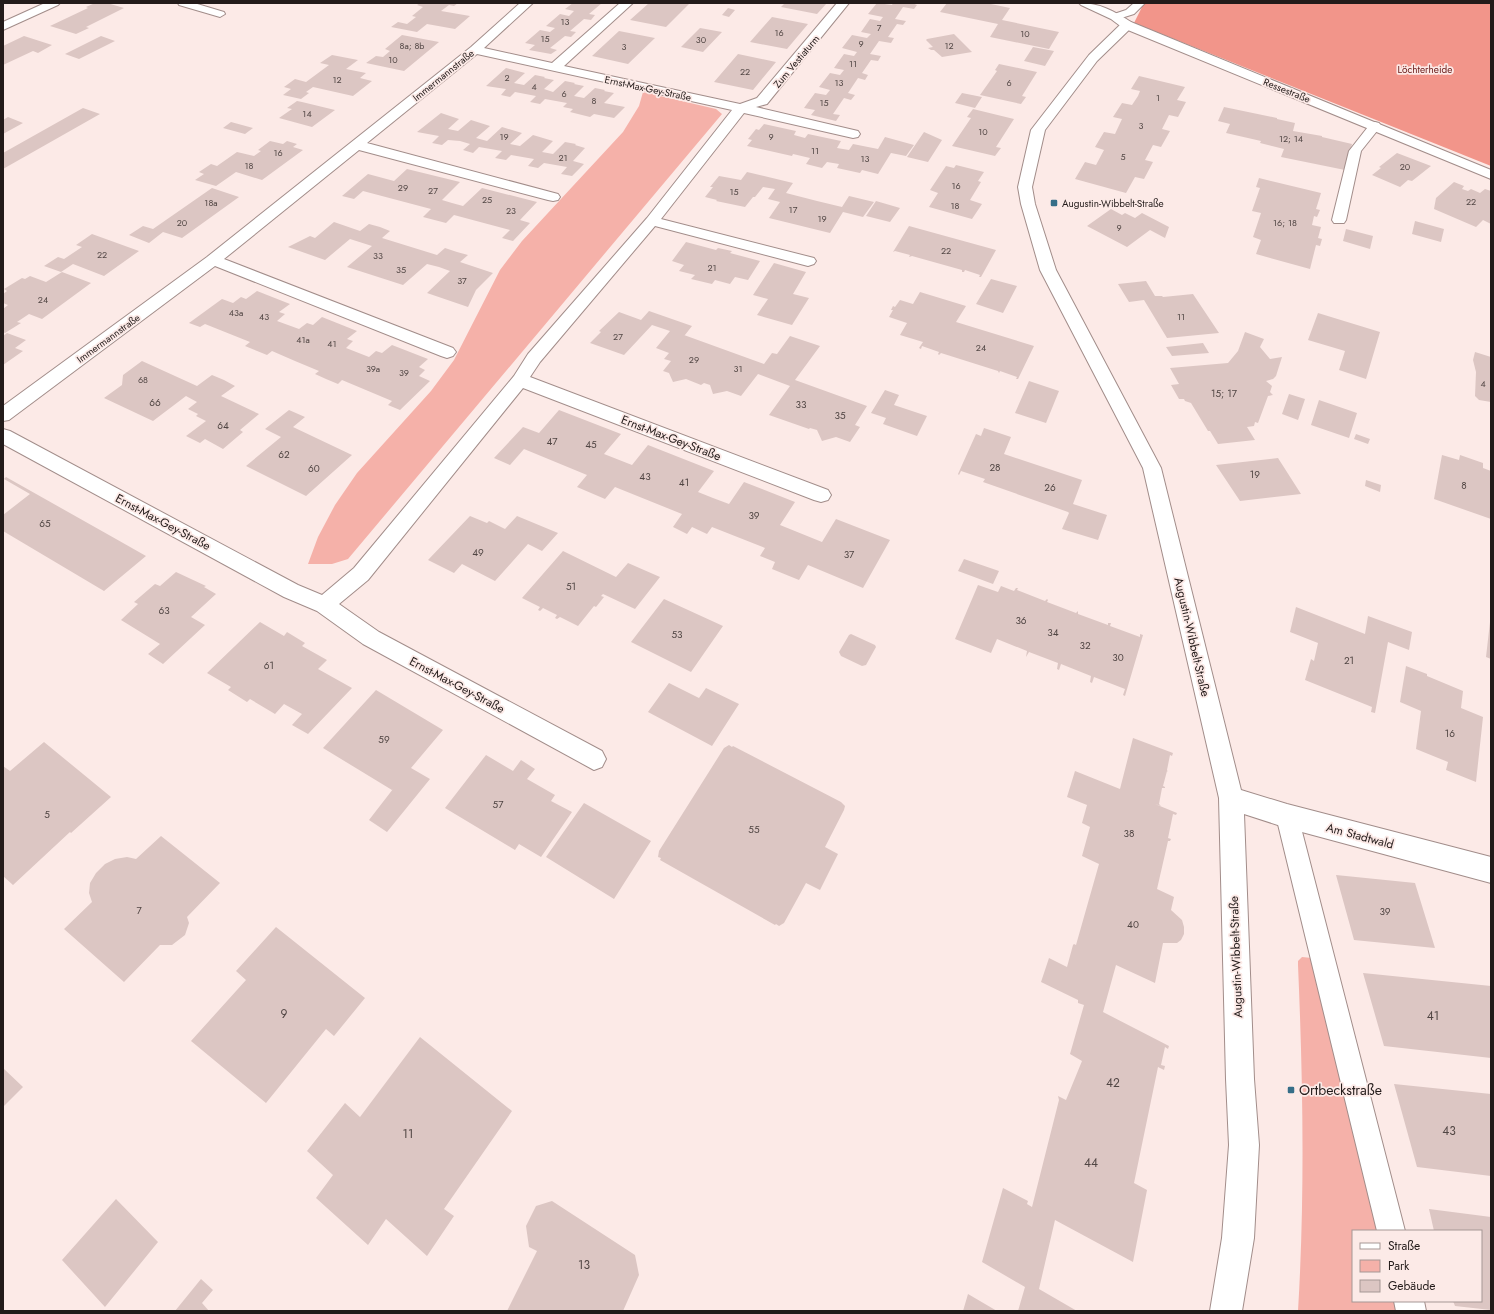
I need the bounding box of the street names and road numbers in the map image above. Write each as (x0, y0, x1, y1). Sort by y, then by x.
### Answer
street label: Zum Vestiaturm (770, 32, 823, 91)
street label: Immermannstraße (409, 46, 477, 105)
street label: Ernst-Max-Gey-Straße (603, 72, 693, 105)
street label: Ressestraße (1261, 74, 1313, 107)
street label: Immermannstraße (73, 310, 143, 367)
street label: Ernst-Max-Gey-Straße (618, 411, 724, 465)
street label: Ernst-Max-Gey-Straße (112, 489, 214, 555)
street label: Augustin-Wibbelt-Straße (1169, 575, 1215, 699)
street label: Ernst-Max-Gey-Straße (406, 652, 508, 718)
street label: Am Stadtwald (1324, 818, 1396, 854)
street label: Augustin-Wibbelt-Straße (1225, 896, 1247, 1018)

